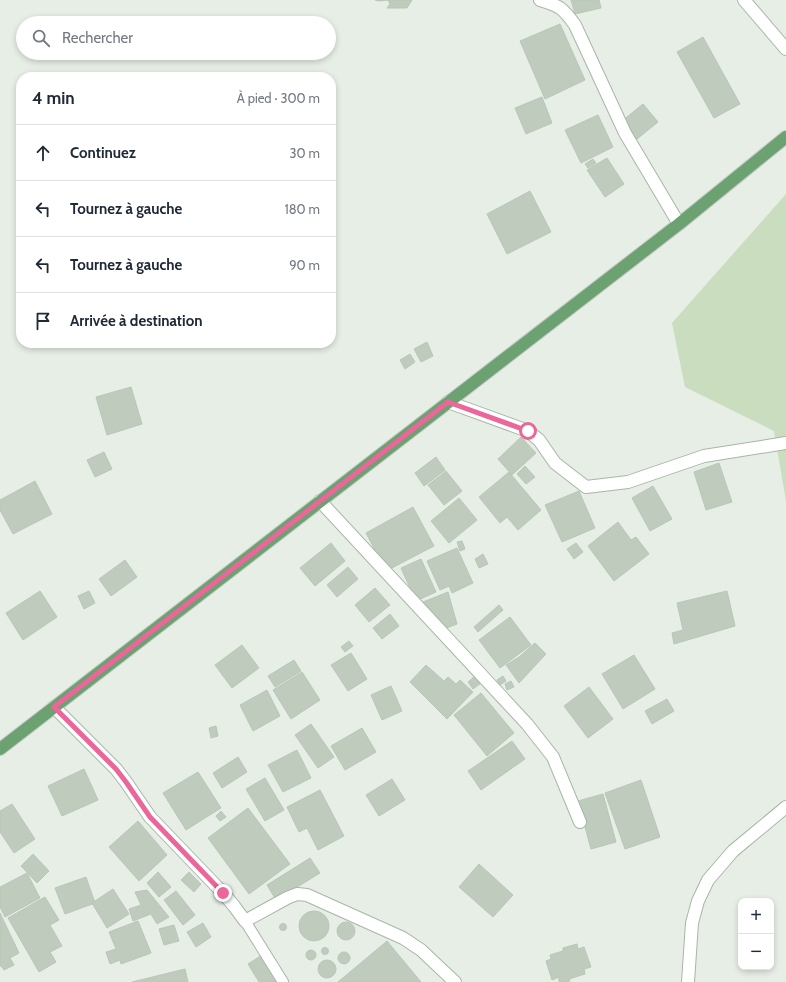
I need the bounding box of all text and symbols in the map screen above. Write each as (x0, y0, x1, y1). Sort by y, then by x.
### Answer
search box (16, 16, 336, 60)
icon: search (30, 27, 52, 49)
text: Rechercher (62, 29, 133, 47)
text: 4 min (32, 88, 75, 108)
text: À pied · 300 m (237, 90, 320, 106)
icon: ahead (32, 142, 54, 164)
text: Continuez (70, 144, 136, 162)
text: 30 m (290, 145, 320, 161)
icon: left (32, 198, 54, 220)
text: Tournez à gauche (70, 200, 182, 218)
text: 180 m (284, 201, 320, 217)
icon: left (32, 254, 54, 276)
text: Tournez à gauche (70, 256, 182, 274)
text: 90 m (289, 257, 320, 273)
icon: arrive (32, 310, 54, 332)
text: Arrivée à destination (70, 312, 202, 330)
route start (519, 422, 537, 440)
route end (214, 884, 232, 902)
map controls (738, 898, 774, 970)
button: + (738, 898, 774, 934)
button: − (738, 934, 774, 970)

